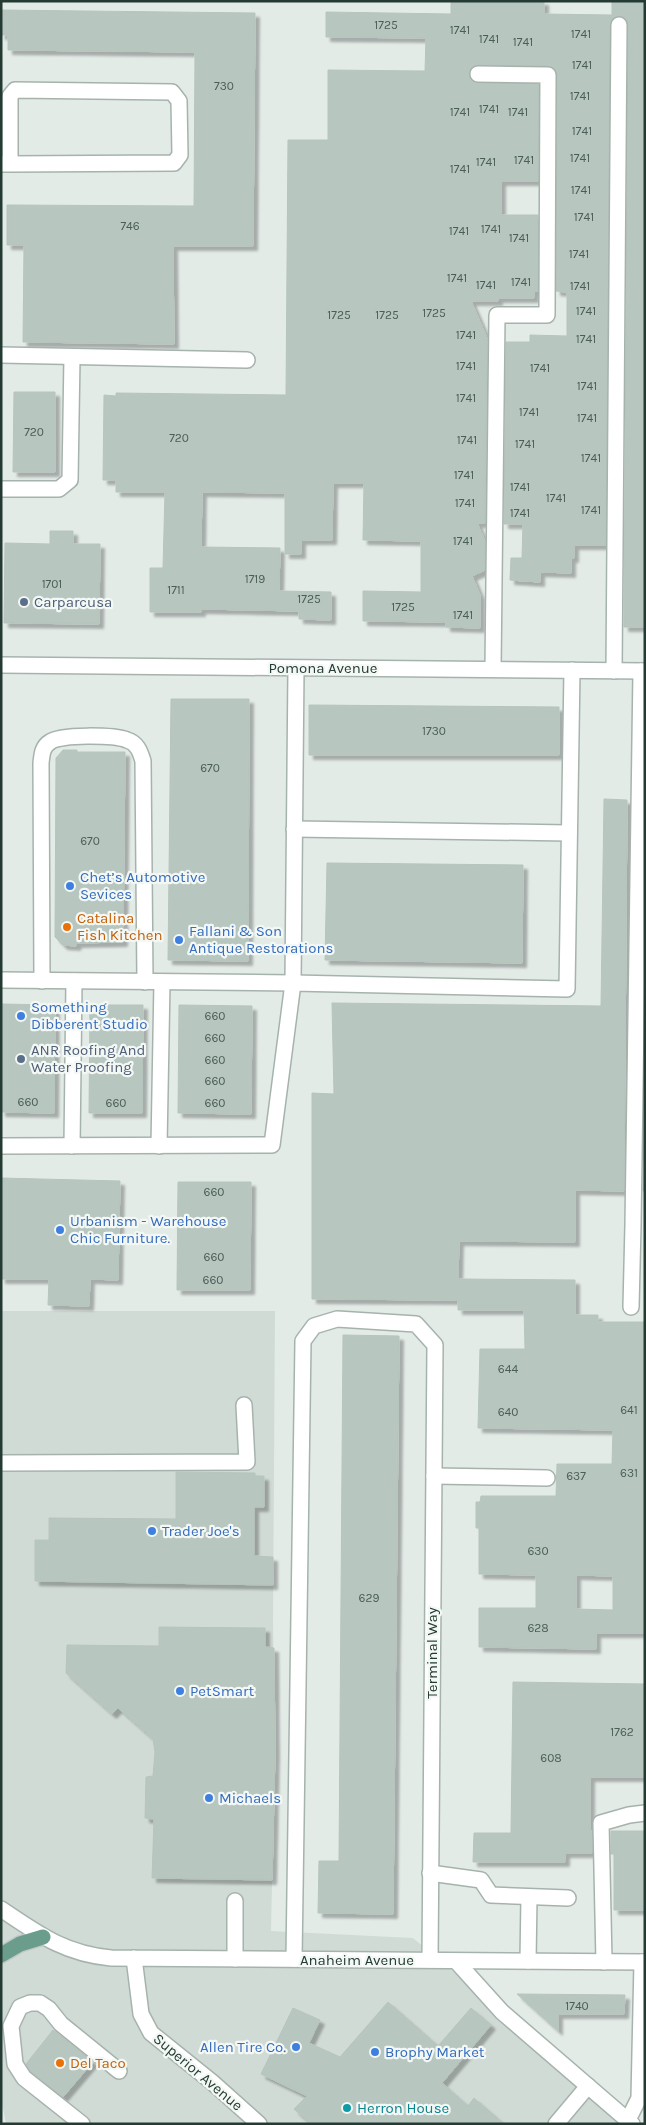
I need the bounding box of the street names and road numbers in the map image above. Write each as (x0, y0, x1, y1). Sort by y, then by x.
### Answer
street label: Pomona Avenue (269, 659, 377, 677)
street label: Terminal Way (423, 1607, 441, 1699)
street label: Anaheim Avenue (300, 1951, 414, 1969)
street label: Superior Avenue (150, 2029, 246, 2115)

